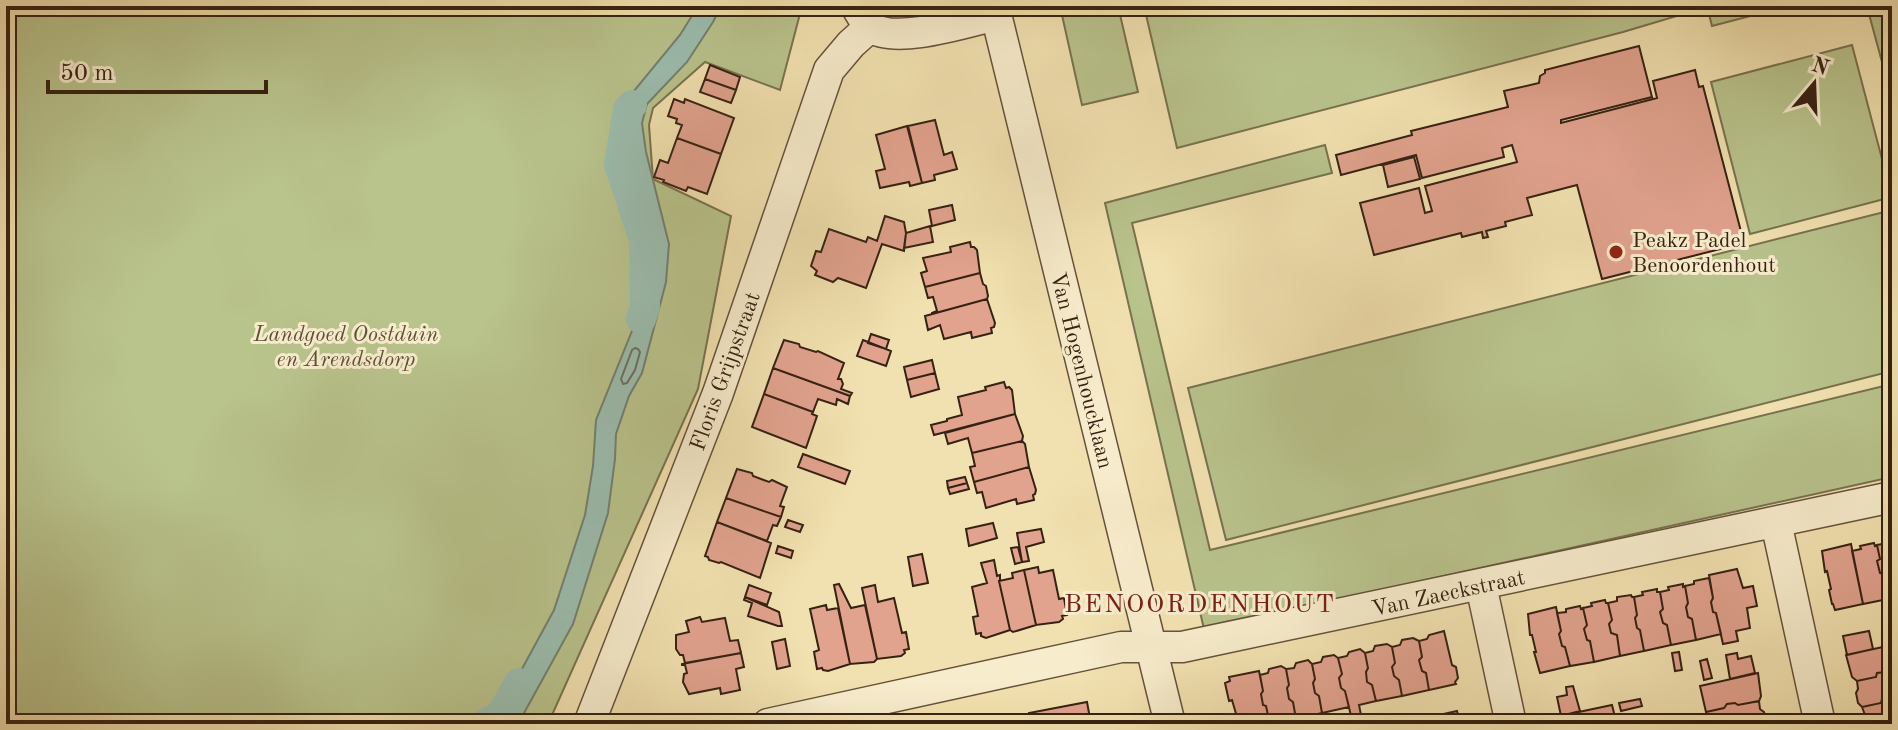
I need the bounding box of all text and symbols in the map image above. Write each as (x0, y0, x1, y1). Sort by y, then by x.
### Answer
scale bar (48, 44, 266, 94)
north arrow (1774, 44, 1854, 124)
text: N (1808, 54, 1832, 80)
text: 50 m (60, 62, 114, 86)
place label: Peakz Padel Benoordenhout (1632, 230, 1776, 277)
marker: Peakz Padel Benoordenhout (1607, 243, 1625, 261)
street label: Van Hogenhoucklaan (1046, 270, 1116, 471)
street label: Floris Grijpstraat (687, 289, 765, 454)
park label: Landgoed Oostduin en Arendsdorp (253, 324, 439, 371)
street label: Van Zaeckstraat (1370, 567, 1527, 621)
district label: BENOORDENHOUT (1064, 592, 1336, 618)

